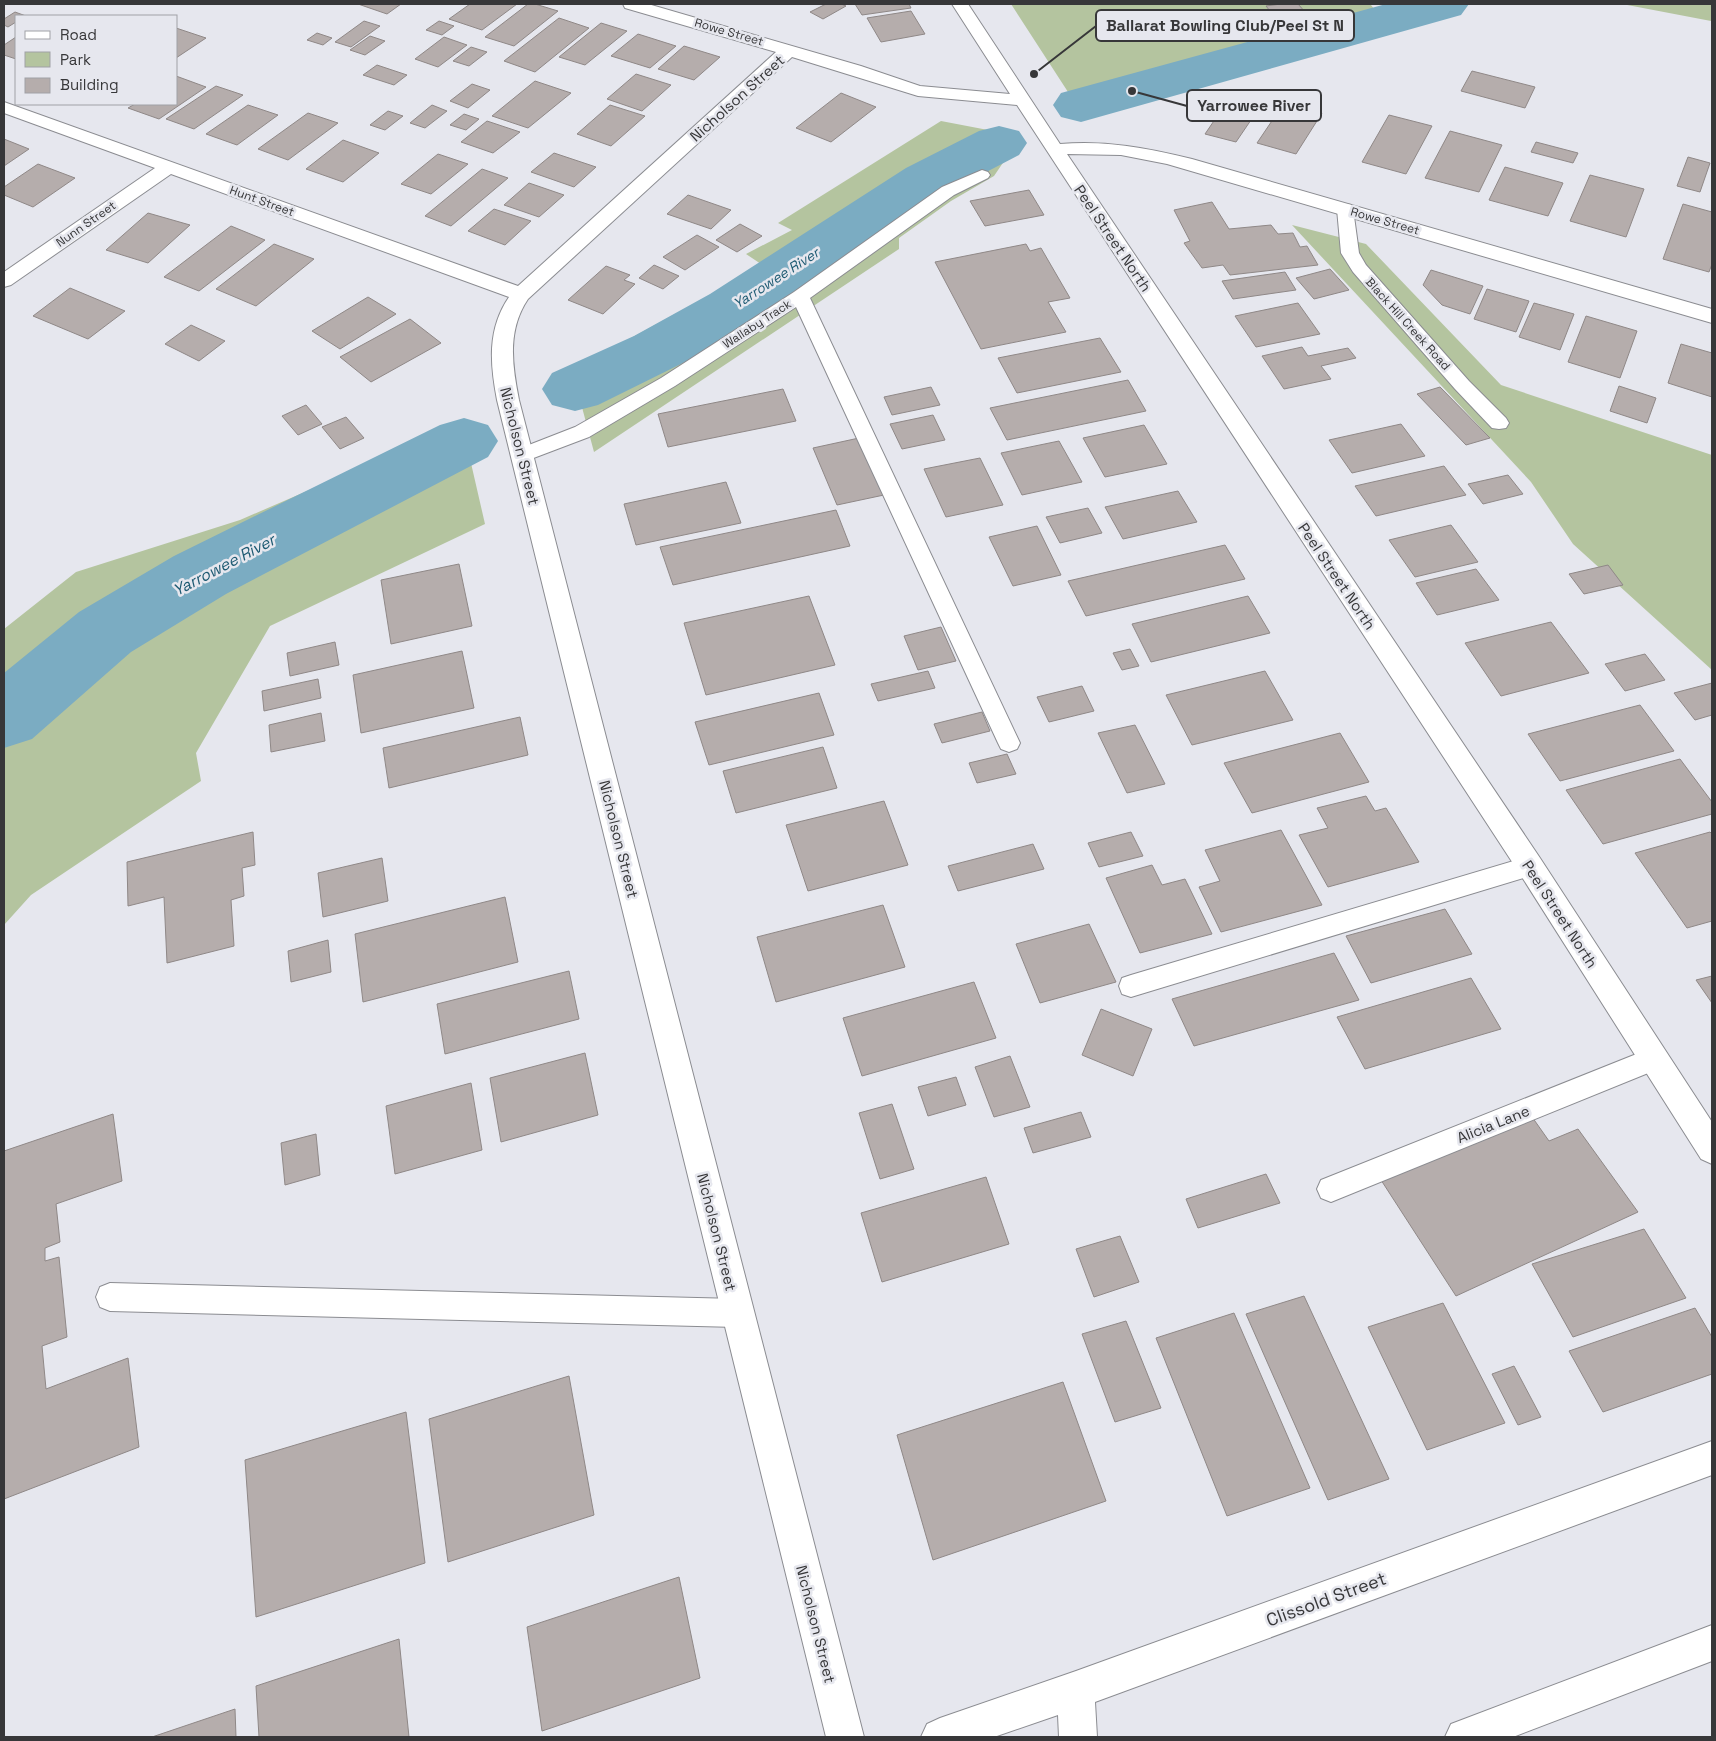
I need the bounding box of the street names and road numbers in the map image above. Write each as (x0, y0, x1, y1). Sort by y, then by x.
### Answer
street label: Rowe Street (693, 14, 765, 50)
street label: Nicholson Street (686, 50, 788, 145)
street label: Peel Street North (1070, 181, 1156, 295)
street label: Hunt Street (227, 182, 297, 220)
street label: Nunn Street (53, 197, 119, 251)
street label: Rowe Street (1349, 203, 1421, 239)
street label: Black Hill Creek Road (1362, 274, 1454, 374)
street label: Wallaby Track (720, 296, 795, 352)
street label: Nicholson Street (496, 385, 544, 507)
street label: Peel Street North (1294, 519, 1380, 633)
street label: Nicholson Street (595, 778, 643, 900)
street label: Peel Street North (1518, 857, 1602, 971)
street label: Alicia Lane (1454, 1101, 1532, 1147)
street label: Nicholson Street (693, 1171, 741, 1293)
street label: Nicholson Street (792, 1563, 840, 1685)
street label: Clissold Street (1263, 1567, 1389, 1631)

